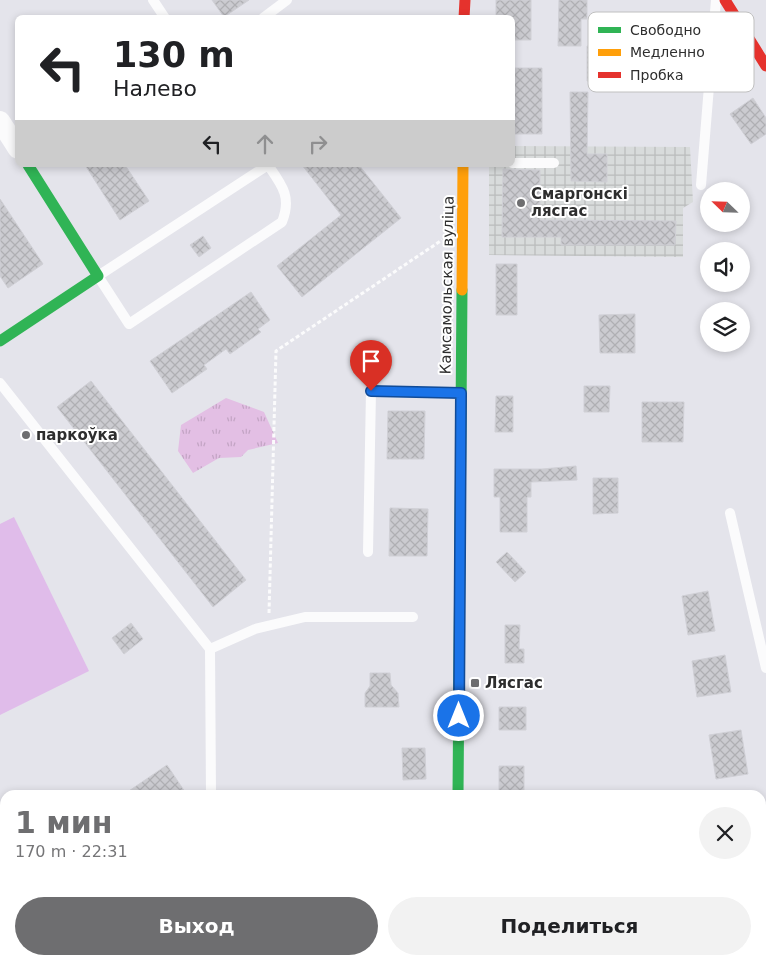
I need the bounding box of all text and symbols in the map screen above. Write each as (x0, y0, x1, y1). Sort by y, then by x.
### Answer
legend (588, 12, 754, 92)
text: Свободно (630, 22, 701, 38)
icon: left (30, 35, 95, 100)
text: 130 m (113, 35, 235, 75)
text: Медленно (630, 44, 705, 60)
text: Пробка (630, 67, 684, 83)
text: Налево (113, 76, 197, 101)
icon: left (198, 130, 226, 158)
icon: ahead (251, 130, 279, 158)
icon: right (304, 130, 332, 158)
north arrow (700, 182, 750, 232)
map controls (700, 182, 750, 352)
place label: Смаргонскі лясгас (531, 185, 628, 220)
street label: Камсамольская вуліца (436, 196, 458, 374)
marker: Смаргонскі лясгас (515, 197, 527, 209)
button: sound (700, 242, 750, 292)
button: layers (700, 302, 750, 352)
pin (350, 340, 392, 391)
icon: arrive (357, 347, 385, 375)
place label: паркоўка (36, 426, 118, 444)
marker: паркоўка (20, 429, 32, 441)
place label: Лясгас (485, 674, 543, 692)
marker: Лясгас (469, 677, 481, 689)
position arrow (432, 689, 484, 741)
text: 1 мин (15, 805, 113, 840)
button: close (699, 807, 751, 859)
text: 170 m · 22:31 (15, 842, 128, 861)
button: Выход (15, 897, 378, 955)
button: Поделиться (388, 897, 751, 955)

